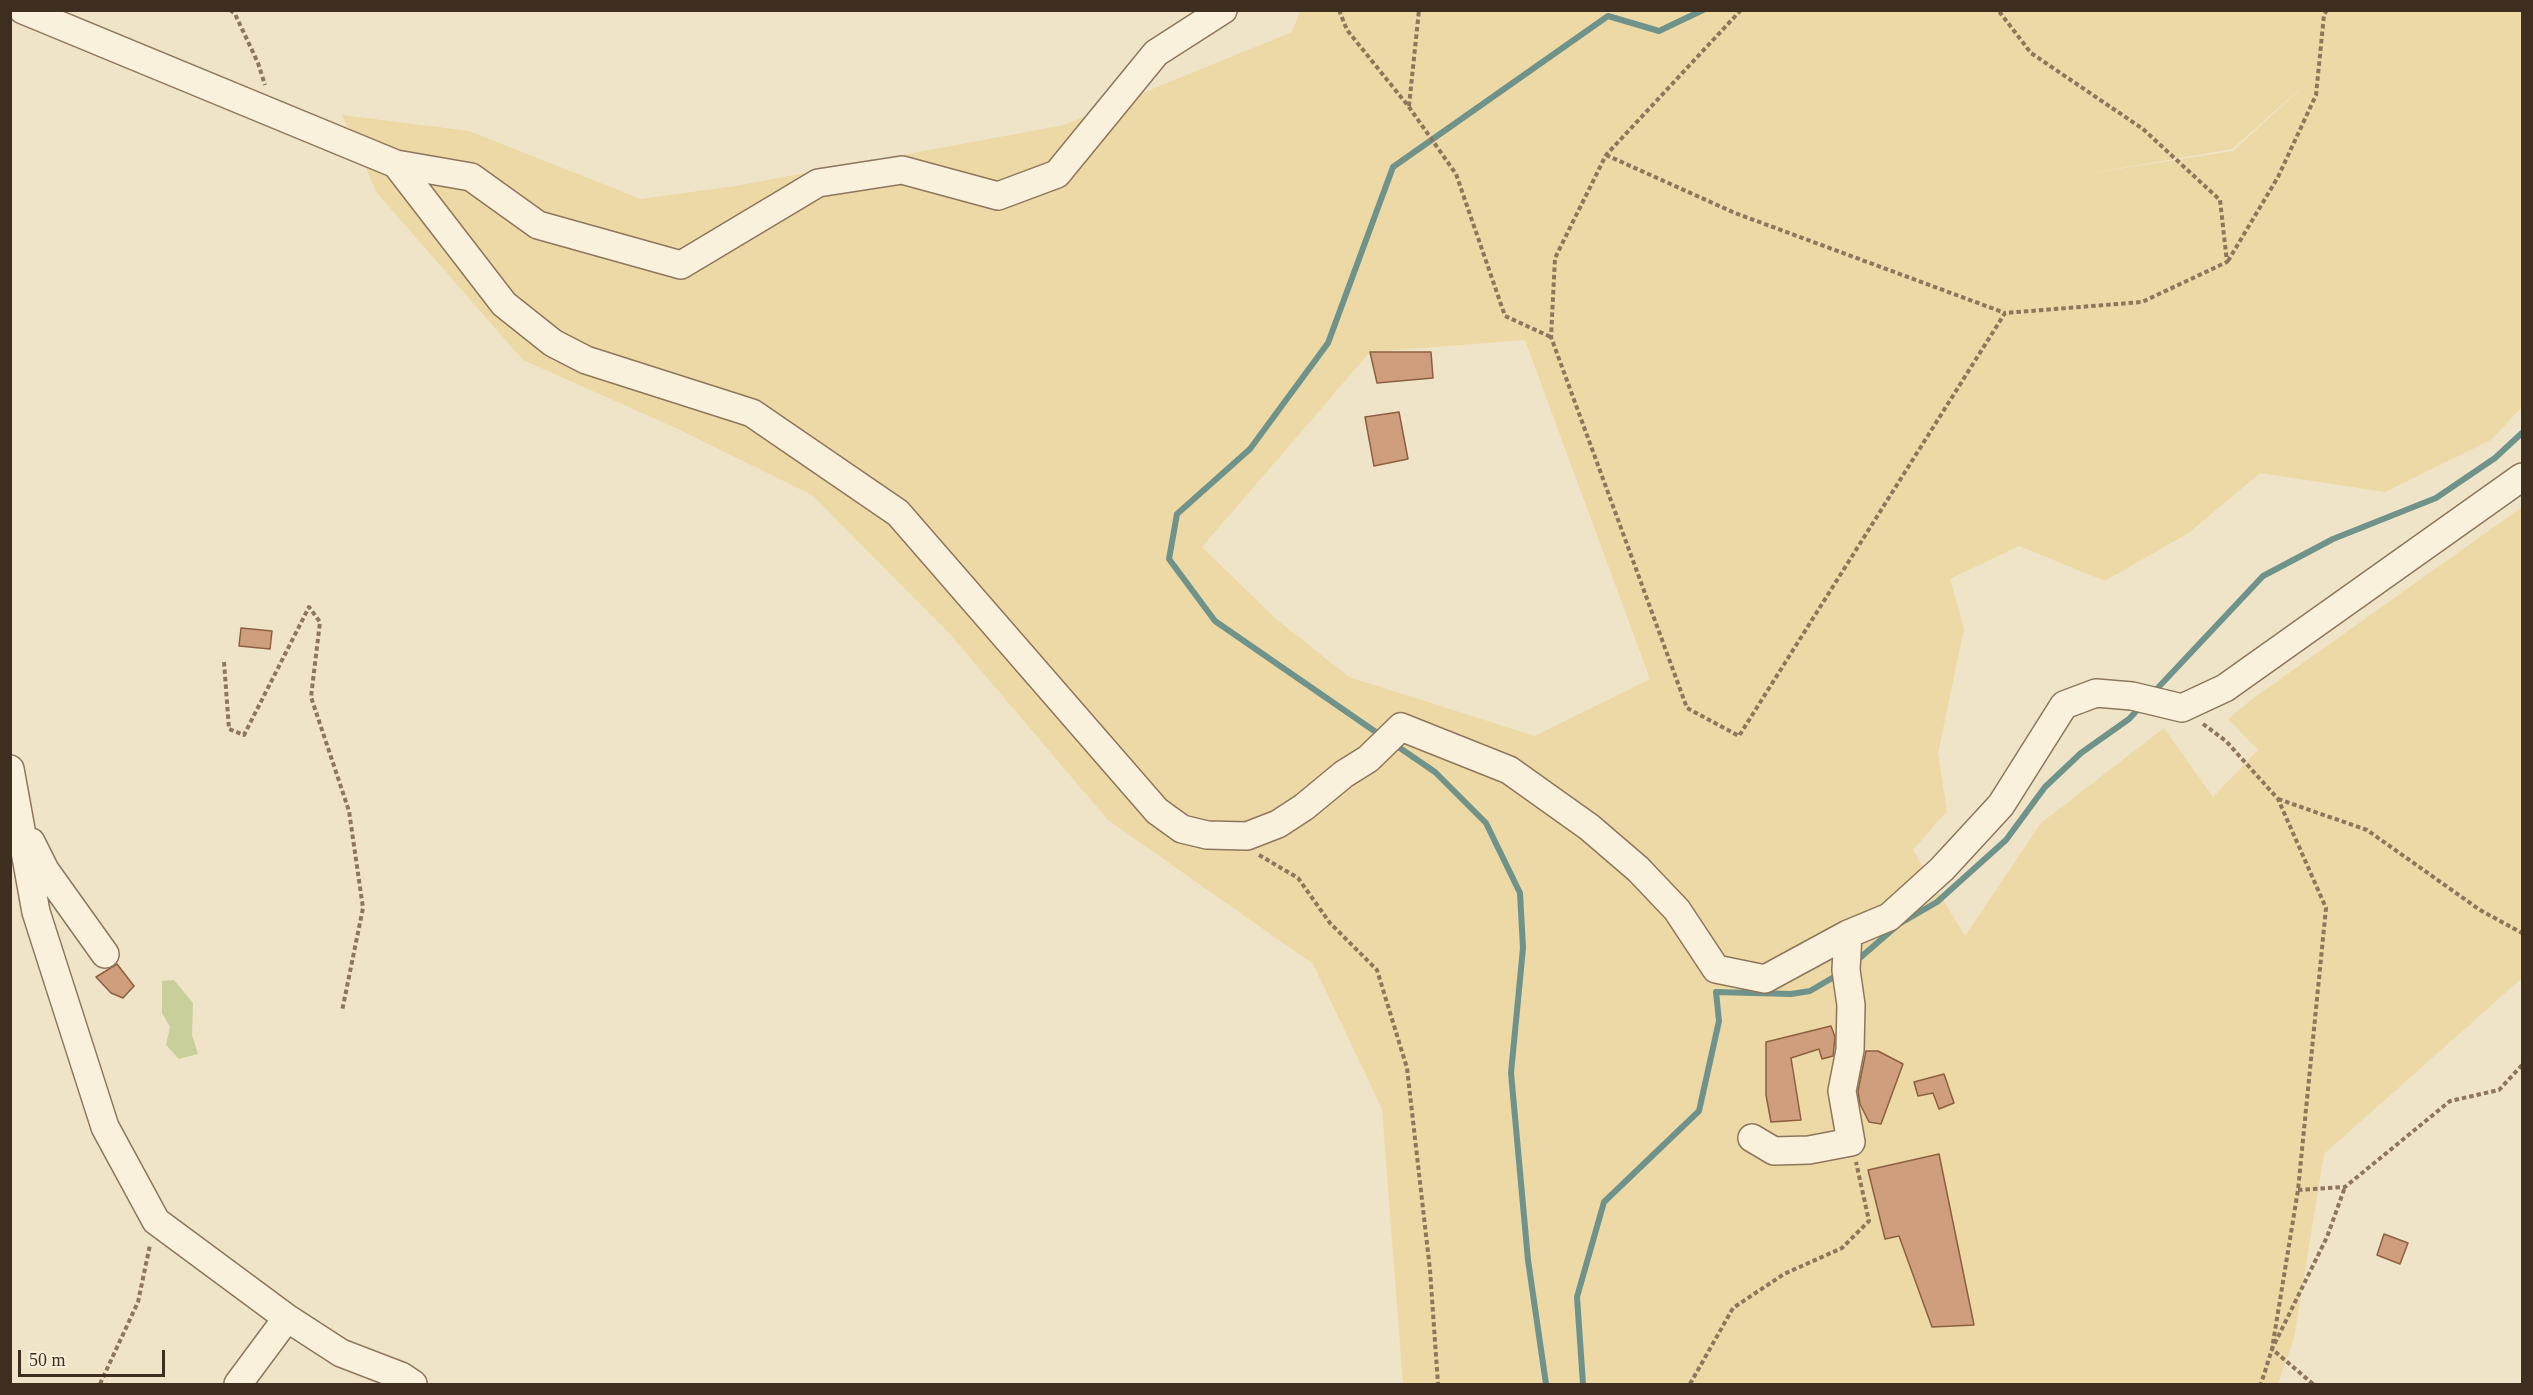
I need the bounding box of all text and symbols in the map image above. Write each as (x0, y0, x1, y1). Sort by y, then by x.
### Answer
scale bar (21, 1338, 168, 1376)
text: 50 m (29, 1350, 66, 1370)

